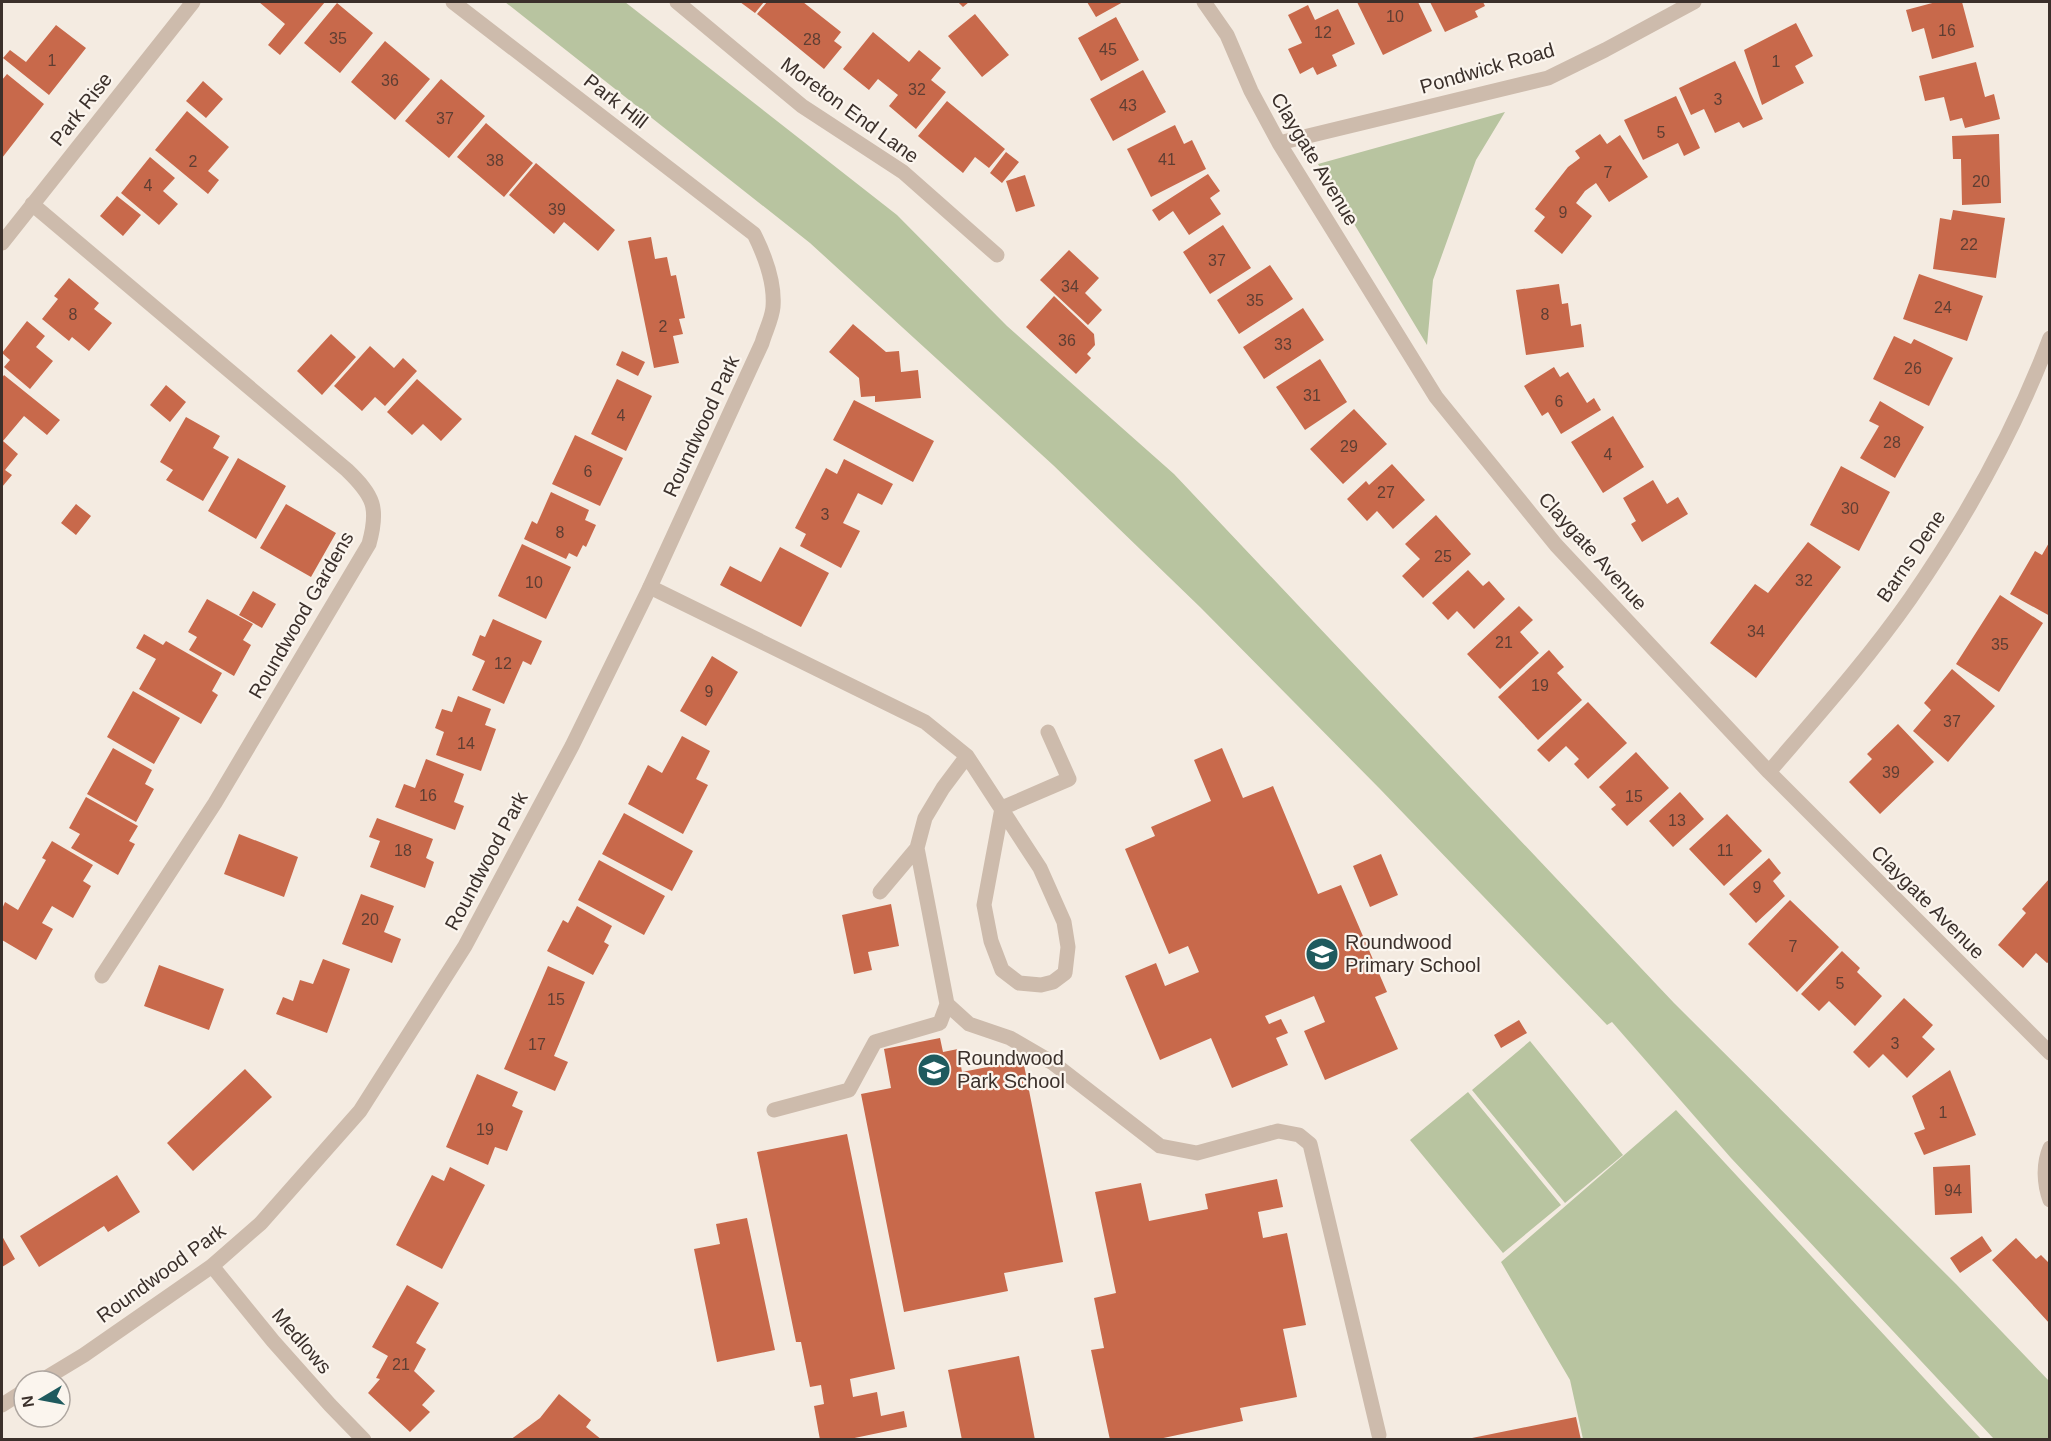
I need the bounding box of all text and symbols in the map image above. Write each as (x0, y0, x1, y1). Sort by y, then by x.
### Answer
house number: 10 (1386, 8, 1404, 25)
house number: 16 (1938, 22, 1956, 39)
house number: 12 (1314, 24, 1332, 41)
house number: 35 (329, 30, 347, 47)
house number: 28 (803, 31, 821, 48)
street label: Pondwick Road (1417, 38, 1557, 98)
house number: 45 (1099, 41, 1117, 58)
house number: 1 (48, 52, 57, 69)
street label: Moreton End Lane (777, 53, 923, 167)
house number: 1 (1772, 53, 1781, 70)
street label: Park Rise (46, 68, 116, 150)
street label: Park Hill (580, 69, 652, 133)
house number: 36 (381, 72, 399, 89)
house number: 32 (908, 81, 926, 98)
street label: Claygate Avenue (1267, 89, 1363, 229)
house number: 3 (1714, 91, 1723, 108)
house number: 43 (1119, 97, 1137, 114)
house number: 37 (436, 110, 454, 127)
house number: 5 (1657, 124, 1666, 141)
house number: 41 (1158, 151, 1176, 168)
house number: 38 (486, 152, 504, 169)
house number: 2 (189, 153, 198, 170)
house number: 7 (1604, 164, 1613, 181)
house number: 20 (1972, 173, 1990, 190)
house number: 4 (144, 177, 153, 194)
house number: 39 (548, 201, 566, 218)
house number: 9 (1559, 204, 1568, 221)
house number: 22 (1960, 236, 1978, 253)
house number: 37 (1208, 252, 1226, 269)
house number: 34 (1061, 278, 1079, 295)
house number: 35 (1246, 292, 1264, 309)
house number: 24 (1934, 299, 1952, 316)
house number: 8 (69, 306, 78, 323)
house number: 8 (1541, 306, 1550, 323)
house number: 2 (659, 318, 668, 335)
house number: 36 (1058, 332, 1076, 349)
house number: 33 (1274, 336, 1292, 353)
street label: Roundwood Park (659, 351, 744, 500)
house number: 26 (1904, 360, 1922, 377)
house number: 31 (1303, 387, 1321, 404)
house number: 6 (1555, 393, 1564, 410)
house number: 4 (617, 407, 626, 424)
house number: 28 (1883, 434, 1901, 451)
house number: 29 (1340, 438, 1358, 455)
house number: 4 (1604, 446, 1613, 463)
house number: 6 (584, 463, 593, 480)
house number: 27 (1377, 484, 1395, 501)
street label: Claygate Avenue (1534, 488, 1652, 614)
house number: 30 (1841, 500, 1859, 517)
house number: 3 (821, 506, 830, 523)
street label: Barns Dene (1872, 506, 1950, 606)
house number: 8 (556, 524, 565, 541)
street label: Roundwood Gardens (244, 528, 358, 702)
house number: 25 (1434, 548, 1452, 565)
house number: 32 (1795, 572, 1813, 589)
house number: 10 (525, 574, 543, 591)
house number: 34 (1747, 623, 1765, 640)
house number: 21 (1495, 634, 1513, 651)
house number: 35 (1991, 636, 2009, 653)
house number: 12 (494, 655, 512, 672)
house number: 19 (1531, 677, 1549, 694)
house number: 9 (705, 683, 714, 700)
house number: 37 (1943, 713, 1961, 730)
house number: 14 (457, 735, 475, 752)
house number: 39 (1882, 764, 1900, 781)
house number: 16 (419, 787, 437, 804)
street label: Roundwood Park (440, 787, 532, 934)
house number: 15 (1625, 788, 1643, 805)
house number: 13 (1668, 812, 1686, 829)
street label: Claygate Avenue (1867, 841, 1989, 963)
house number: 18 (394, 842, 412, 859)
house number: 11 (1717, 842, 1733, 859)
house number: 9 (1753, 879, 1762, 896)
house number: 20 (361, 911, 379, 928)
place label: Roundwood Primary School (1345, 931, 1481, 976)
school or university icon: Roundwood Primary School (1304, 936, 1340, 972)
house number: 7 (1789, 938, 1798, 955)
house number: 5 (1836, 975, 1845, 992)
house number: 15 (547, 991, 565, 1008)
house number: 3 (1891, 1035, 1900, 1052)
house number: 17 (528, 1036, 546, 1053)
place label: Roundwood Park School (957, 1047, 1065, 1092)
school or university icon: Roundwood Park School (916, 1052, 952, 1088)
house number: 1 (1939, 1104, 1948, 1121)
house number: 19 (476, 1121, 494, 1138)
house number: 94 (1944, 1182, 1962, 1199)
street label: Roundwood Park (92, 1218, 230, 1327)
street label: Medlows (268, 1304, 336, 1378)
house number: 21 (392, 1356, 410, 1373)
north arrow (12, 1369, 72, 1429)
text: N (18, 1394, 37, 1409)

